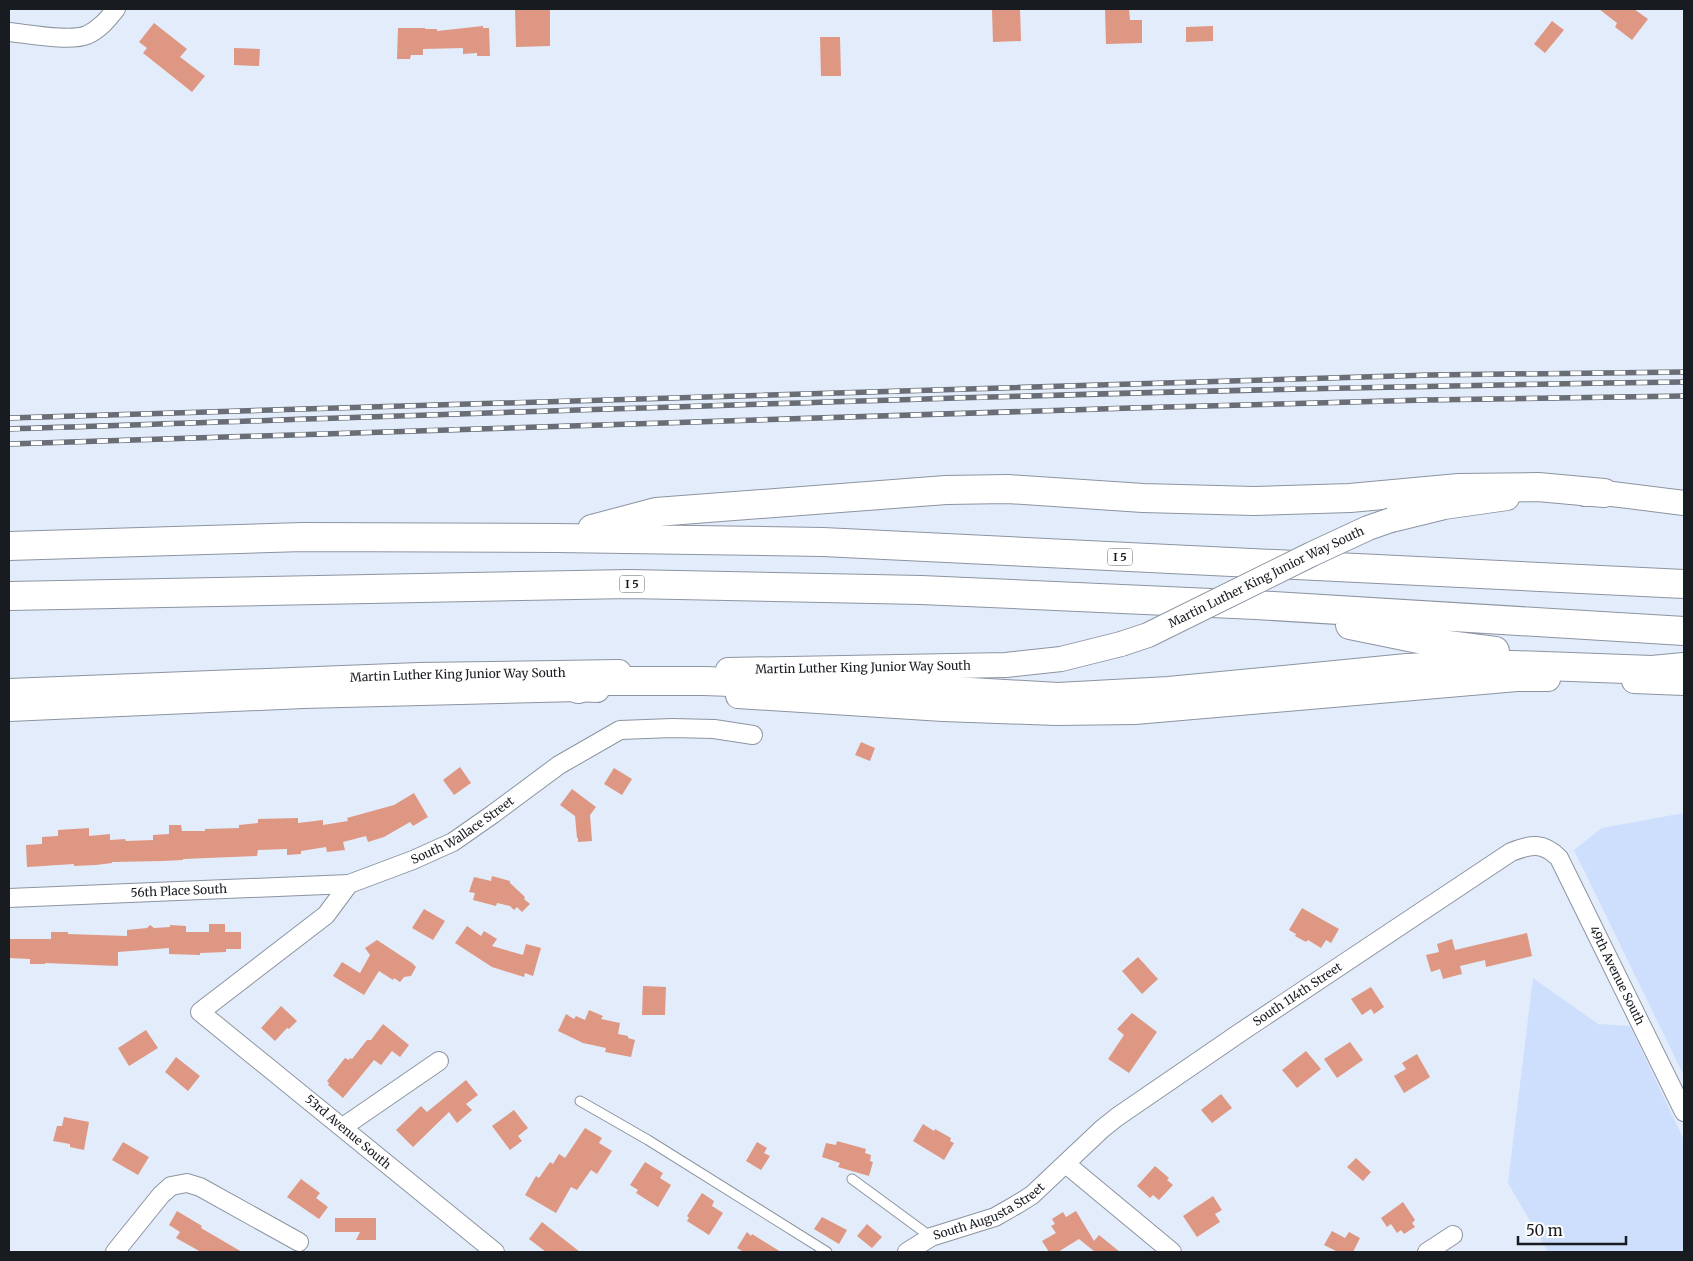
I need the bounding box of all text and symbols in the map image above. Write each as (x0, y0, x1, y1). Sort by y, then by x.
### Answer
street label: Martin Luther King Junior Way South (1166, 523, 1366, 631)
road number: I 5 (1108, 548, 1132, 566)
road number: I 5 (620, 576, 644, 592)
street label: Martin Luther King Junior Way South (755, 658, 971, 677)
street label: Martin Luther King Junior Way South (350, 665, 566, 685)
street label: South Wallace Street (408, 793, 517, 867)
street label: 56th Place South (130, 881, 227, 900)
street label: 49th Avenue South (1587, 923, 1648, 1027)
street label: South 114th Street (1250, 959, 1345, 1029)
street label: 53rd Avenue South (302, 1091, 394, 1172)
street label: South Augusta Street (931, 1179, 1048, 1243)
scale bar (1518, 1214, 1626, 1246)
text: 50 m (1526, 1221, 1563, 1240)

